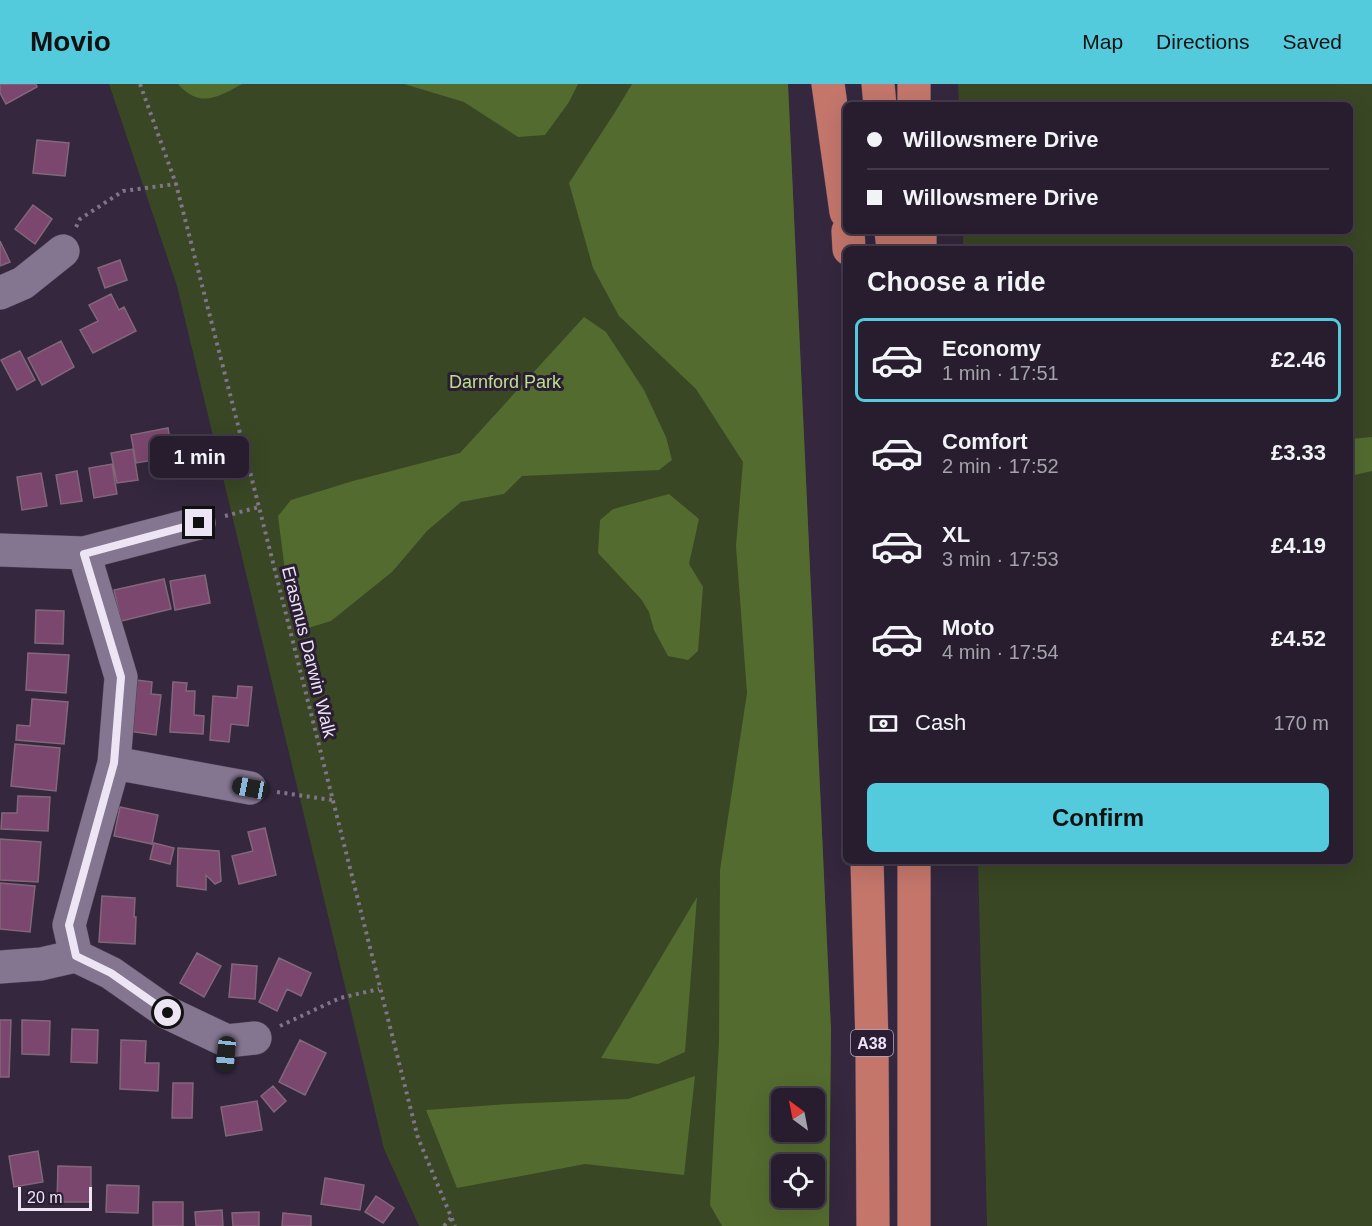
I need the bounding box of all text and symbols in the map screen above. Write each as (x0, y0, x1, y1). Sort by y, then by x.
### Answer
text: Movio (30, 26, 111, 57)
text: Map (1082, 30, 1123, 53)
text: Directions (1156, 30, 1249, 53)
text: Saved (1282, 30, 1342, 53)
text: Willowsmere Drive (903, 127, 1098, 152)
text: Willowsmere Drive (903, 185, 1098, 210)
text: Choose a ride (867, 267, 1046, 297)
icon: car (870, 333, 924, 387)
text: Economy (942, 336, 1041, 361)
text: £2.46 (1271, 347, 1326, 372)
text: 1 min · 17:51 (942, 362, 1059, 384)
park label: Darnford Park (449, 372, 562, 392)
icon: car (870, 426, 924, 480)
text: Comfort (942, 429, 1028, 454)
callout: 1 min (150, 436, 248, 478)
text: £3.33 (1271, 440, 1326, 465)
text: 1 min (173, 446, 226, 468)
text: 2 min · 17:52 (942, 455, 1059, 477)
route end (185, 509, 212, 536)
icon: car (870, 519, 924, 573)
text: XL (942, 522, 970, 547)
text: £4.19 (1271, 533, 1326, 558)
text: 3 min · 17:53 (942, 548, 1059, 570)
street label: Erasmus Darwin Walk (278, 564, 340, 741)
icon: car (870, 612, 924, 666)
text: Moto (942, 615, 995, 640)
text: £4.52 (1271, 626, 1326, 651)
text: 4 min · 17:54 (942, 641, 1059, 663)
icon: cash (867, 707, 900, 740)
text: Cash (915, 710, 966, 735)
text: 170 m (1273, 712, 1329, 734)
car (231, 776, 269, 800)
button: Confirm (867, 783, 1329, 852)
route start (154, 999, 181, 1026)
road number: A38 (851, 1030, 893, 1056)
car (215, 1035, 237, 1073)
north arrow (771, 1088, 825, 1142)
map controls (771, 1088, 825, 1208)
button: locate (771, 1154, 825, 1208)
scale bar (18, 1184, 92, 1212)
text: 20 m (27, 1189, 63, 1206)

